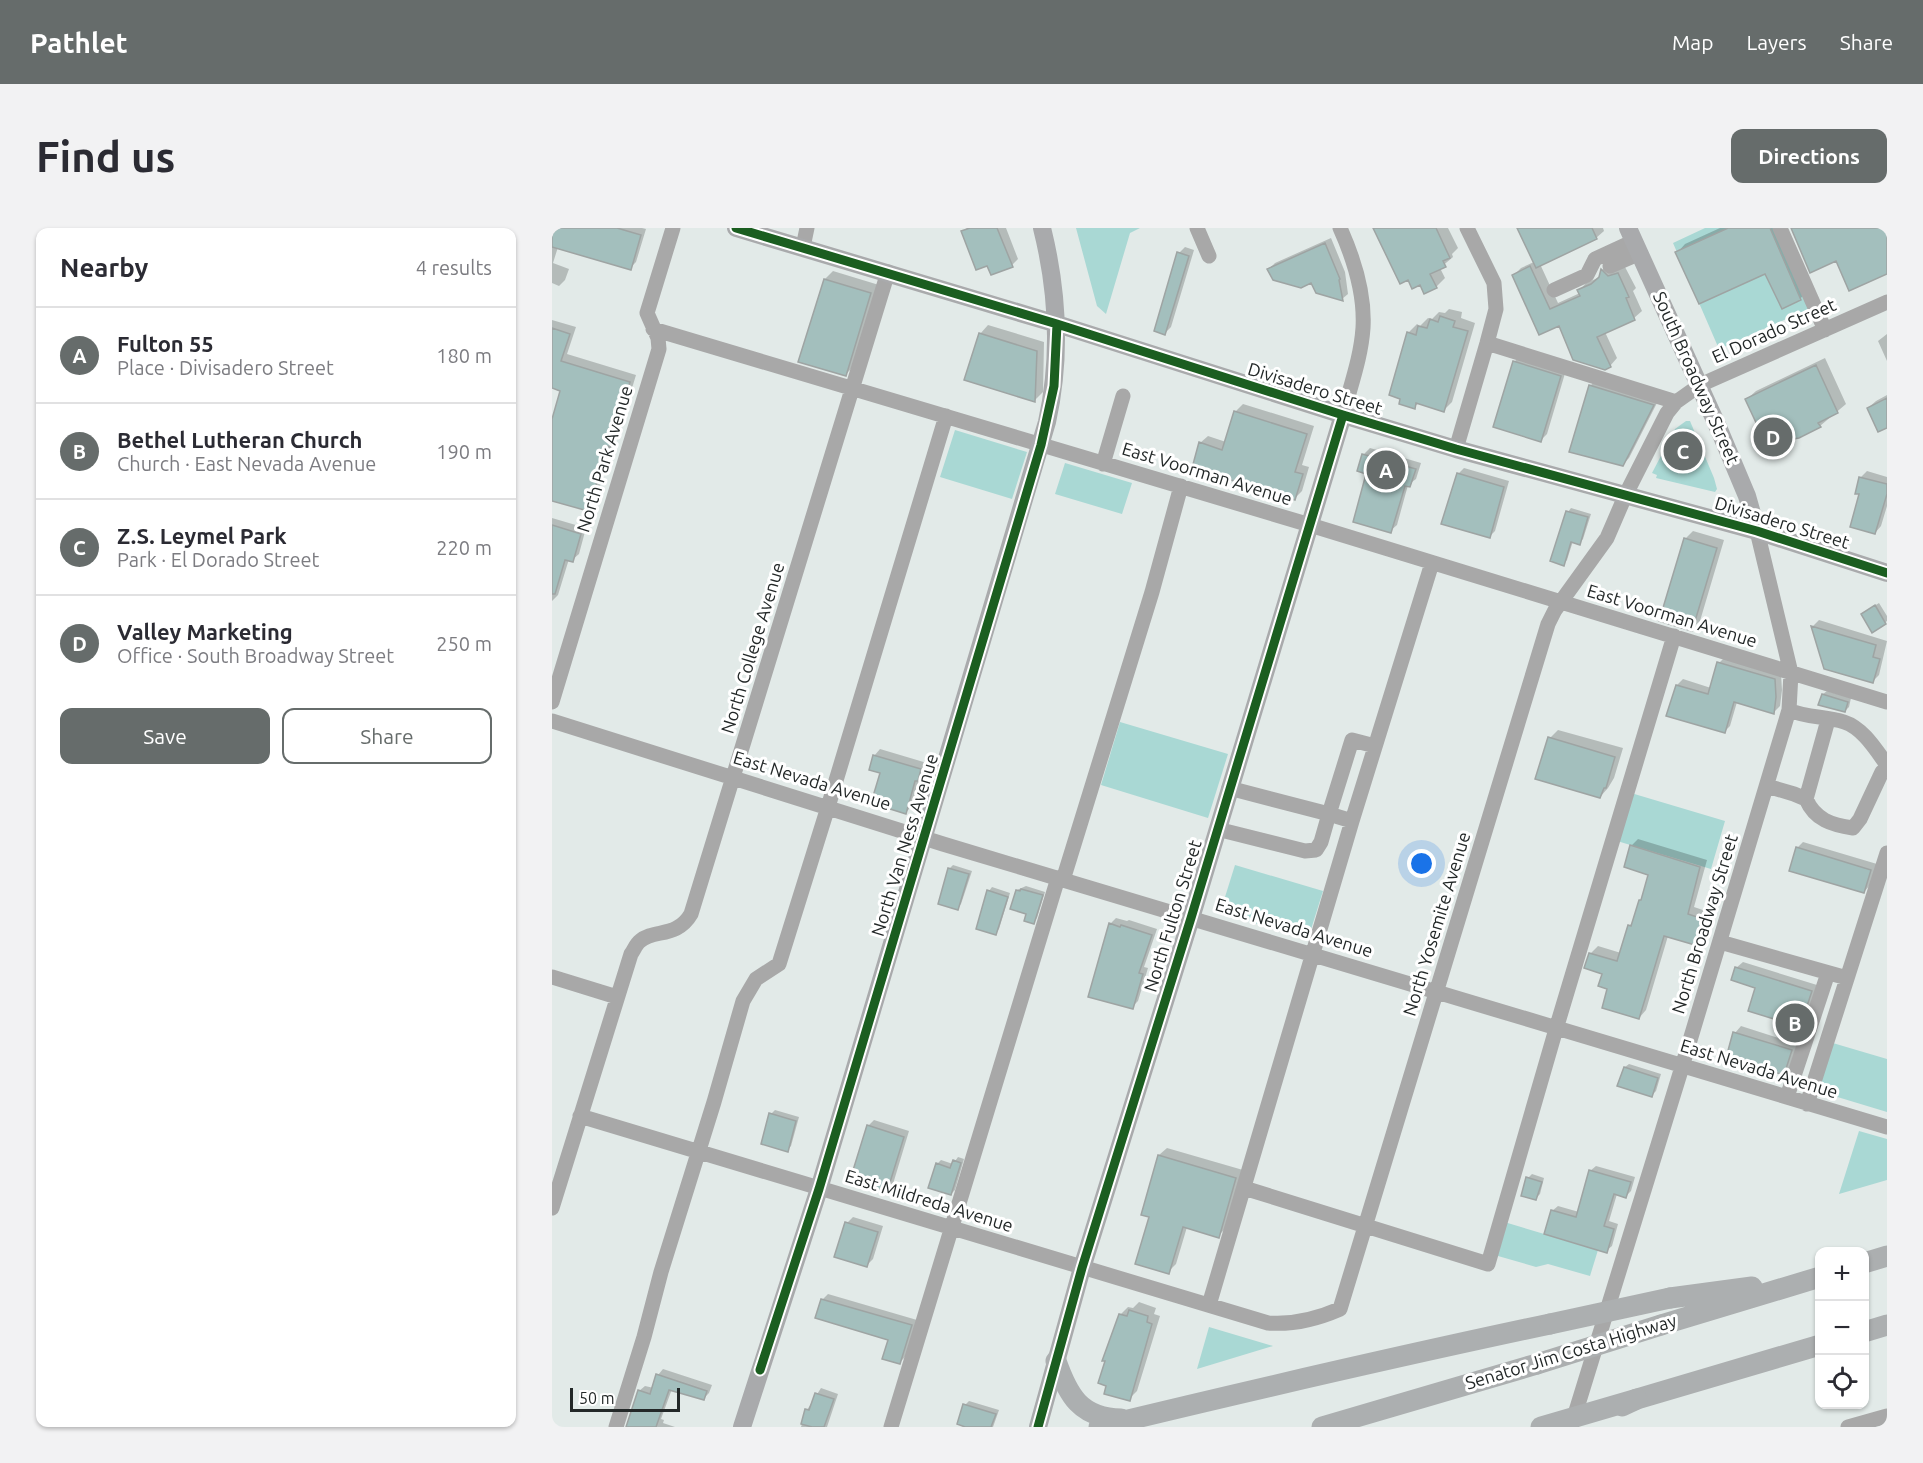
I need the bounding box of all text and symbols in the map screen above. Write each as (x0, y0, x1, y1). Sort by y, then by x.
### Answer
text: Pathlet (30, 27, 128, 58)
text: Map (1672, 30, 1713, 54)
text: Layers (1746, 30, 1807, 54)
text: Share (1840, 30, 1893, 54)
button: Directions (1731, 129, 1887, 183)
text: Find us (36, 133, 175, 180)
text: Nearby (60, 253, 148, 282)
text: 4 results (416, 256, 492, 279)
street label: South Broadway Street (1650, 288, 1744, 467)
street label: El Dorado Street (1708, 294, 1839, 366)
text: Fulton 55 (117, 331, 214, 356)
text: A (72, 344, 87, 367)
text: 180 m (436, 344, 492, 367)
text: Place · Divisadero Street (117, 356, 334, 379)
street label: Divisadero Street (1246, 358, 1385, 418)
street label: North Park Avenue (572, 383, 636, 534)
pin: D (1754, 414, 1792, 460)
text: Bethel Lutheran Church (117, 427, 362, 452)
pin: C (1664, 428, 1702, 474)
street label: East Voorman Avenue (1120, 438, 1295, 508)
text: B (73, 440, 86, 463)
text: 190 m (436, 440, 492, 463)
pin: A (1366, 448, 1406, 492)
text: Church · East Nevada Avenue (117, 452, 376, 475)
street label: Divisadero Street (1713, 492, 1852, 552)
text: Z.S. Leymel Park (117, 523, 287, 548)
text: C (73, 536, 86, 559)
text: 220 m (436, 536, 492, 559)
text: Park · El Dorado Street (117, 548, 319, 571)
street label: North College Avenue (717, 560, 788, 736)
street label: East Voorman Avenue (1585, 580, 1760, 650)
text: Valley Marketing (117, 619, 293, 644)
text: D (72, 632, 87, 655)
text: 250 m (436, 632, 492, 655)
text: Office · South Broadway Street (117, 644, 394, 667)
button: Save (60, 708, 270, 764)
button: Share (282, 708, 492, 764)
street label: East Nevada Avenue (731, 747, 893, 814)
street label: North Van Ness Avenue (867, 751, 941, 938)
street label: North Yosemite Avenue (1399, 829, 1474, 1018)
street label: North Broadway Street (1667, 832, 1741, 1016)
street label: North Fulton Street (1139, 837, 1205, 994)
your location (1407, 849, 1436, 878)
street label: East Nevada Avenue (1213, 894, 1375, 961)
pin: B (1776, 1000, 1814, 1046)
street label: East Nevada Avenue (1678, 1035, 1840, 1102)
street label: East Mildreda Avenue (843, 1165, 1016, 1235)
map controls (1815, 1247, 1869, 1409)
button: + (1815, 1247, 1869, 1301)
button: − (1815, 1301, 1869, 1355)
street label: Senator Jim Costa Highway (1463, 1309, 1679, 1393)
button: locate (1815, 1355, 1869, 1409)
scale bar (570, 1385, 680, 1412)
text: 50 m (579, 1389, 615, 1407)

